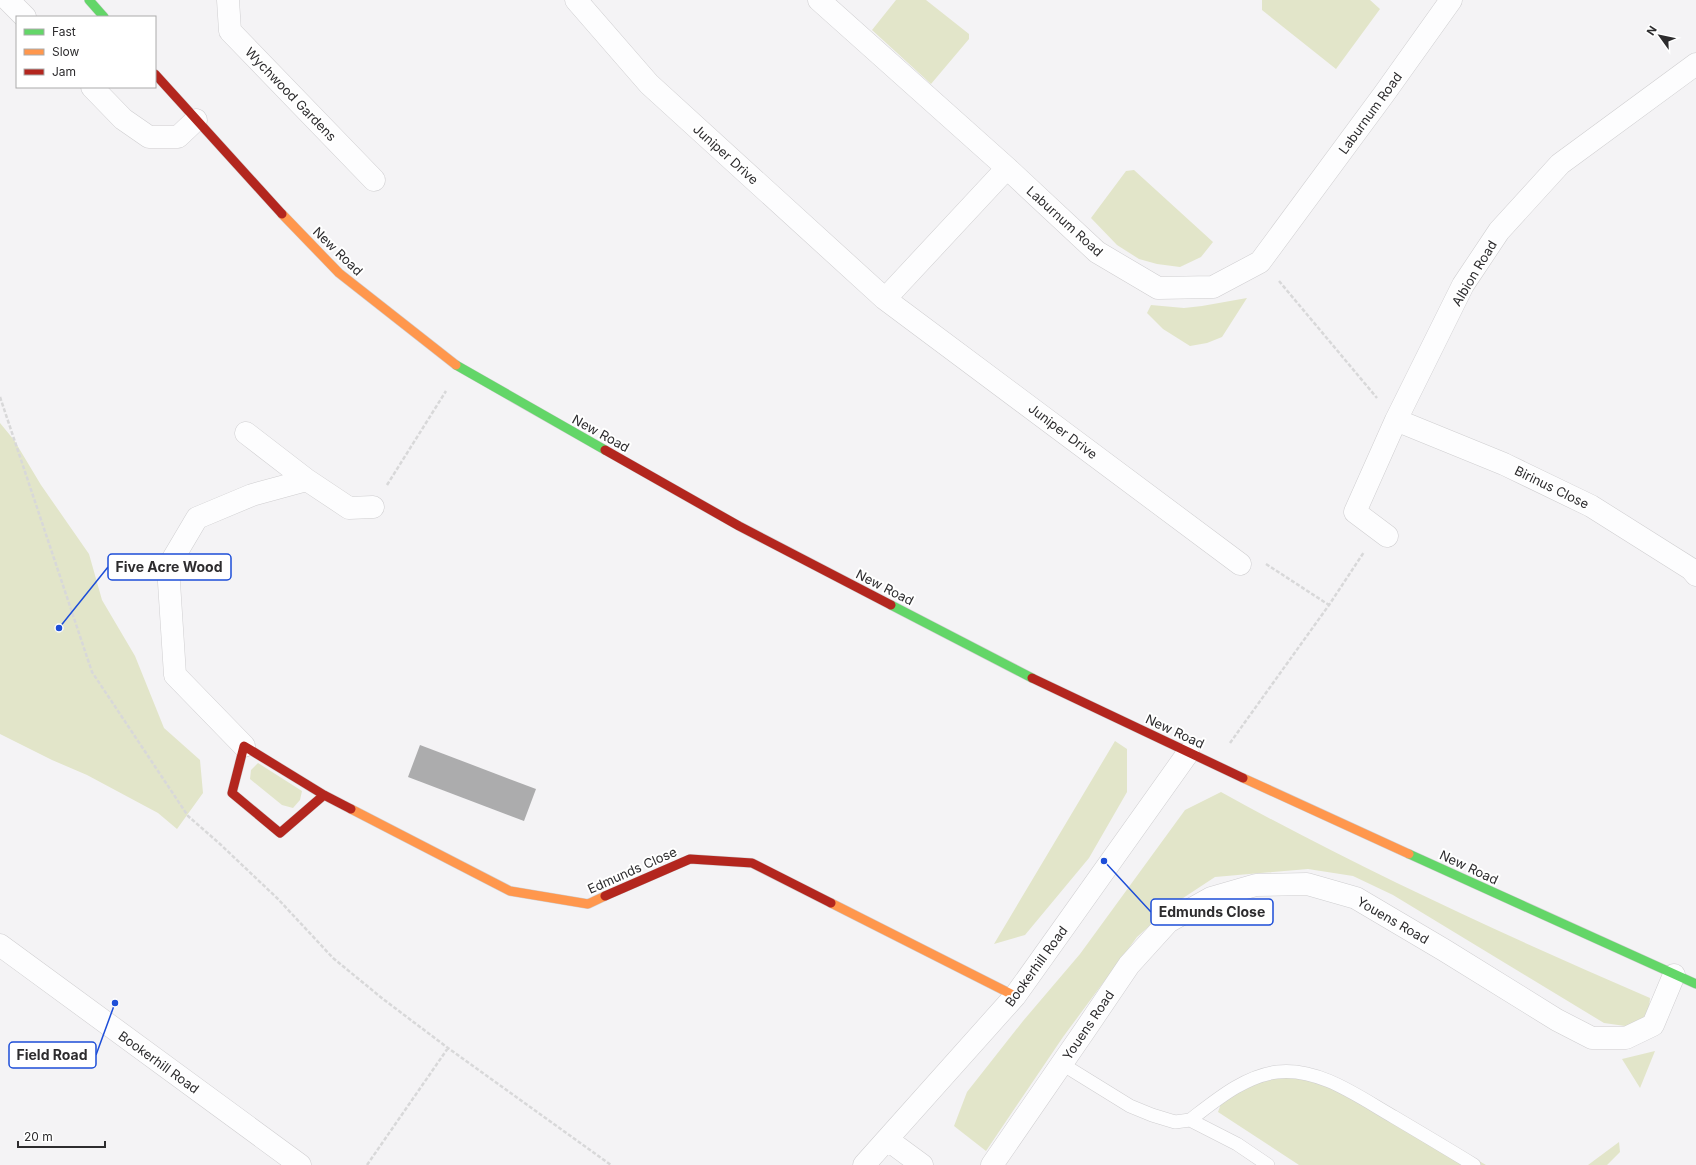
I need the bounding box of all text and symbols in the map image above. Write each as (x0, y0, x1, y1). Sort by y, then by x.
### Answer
legend (16, 16, 156, 88)
north arrow (1640, 16, 1680, 56)
text: N (1643, 23, 1660, 38)
text: Fast (52, 24, 76, 39)
text: Slow (52, 44, 80, 59)
street label: Wychwood Gardens (242, 44, 340, 144)
text: Jam (52, 64, 76, 79)
street label: Laburnum Road (1335, 69, 1405, 157)
street label: Juniper Drive (690, 121, 762, 187)
street label: Laburnum Road (1024, 183, 1106, 259)
street label: New Road (310, 223, 366, 279)
street label: Albion Road (1448, 237, 1500, 309)
street label: Juniper Drive (1025, 400, 1101, 462)
street label: New Road (570, 411, 632, 455)
street label: Birinus Close (1512, 462, 1592, 512)
callout: Five Acre Wood (108, 554, 231, 580)
text: Five Acre Wood (115, 558, 223, 575)
street label: New Road (853, 566, 917, 608)
street label: New Road (1143, 710, 1207, 752)
street label: Edmunds Close (585, 843, 679, 897)
street label: New Road (1437, 846, 1501, 888)
street label: Youens Road (1354, 893, 1432, 947)
callout: Edmunds Close (1151, 899, 1273, 925)
text: Edmunds Close (1159, 903, 1265, 920)
street label: Bookerhill Road (1001, 923, 1071, 1009)
street label: Youens Road (1059, 987, 1117, 1063)
street label: Bookerhill Road (116, 1027, 202, 1097)
callout: Field Road (9, 1042, 96, 1068)
text: Field Road (17, 1046, 87, 1063)
scale bar (18, 1123, 105, 1149)
text: 20 m (24, 1129, 53, 1144)

